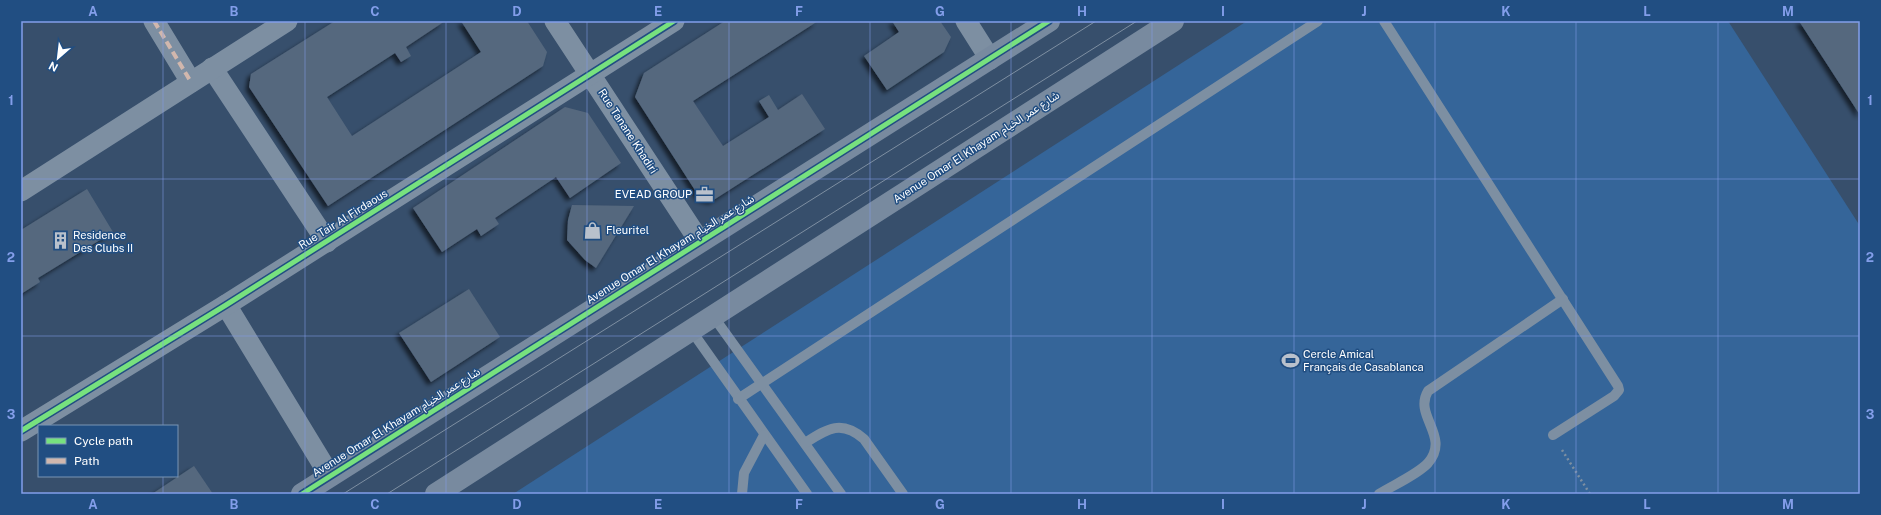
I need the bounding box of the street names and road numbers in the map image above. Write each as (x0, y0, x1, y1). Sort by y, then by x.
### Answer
street label: Rue Tanane Khadiri (596, 86, 660, 176)
street label: Avenue Omar El Khayam شارع عمر الخيام (891, 89, 1063, 207)
street label: Rue Tair Al Firdaous (296, 187, 390, 251)
street label: Avenue Omar El Khayam شارع عمر الخيام (584, 192, 757, 308)
street label: Avenue Omar El Khayam شارع عمر الخيام (310, 365, 483, 481)

